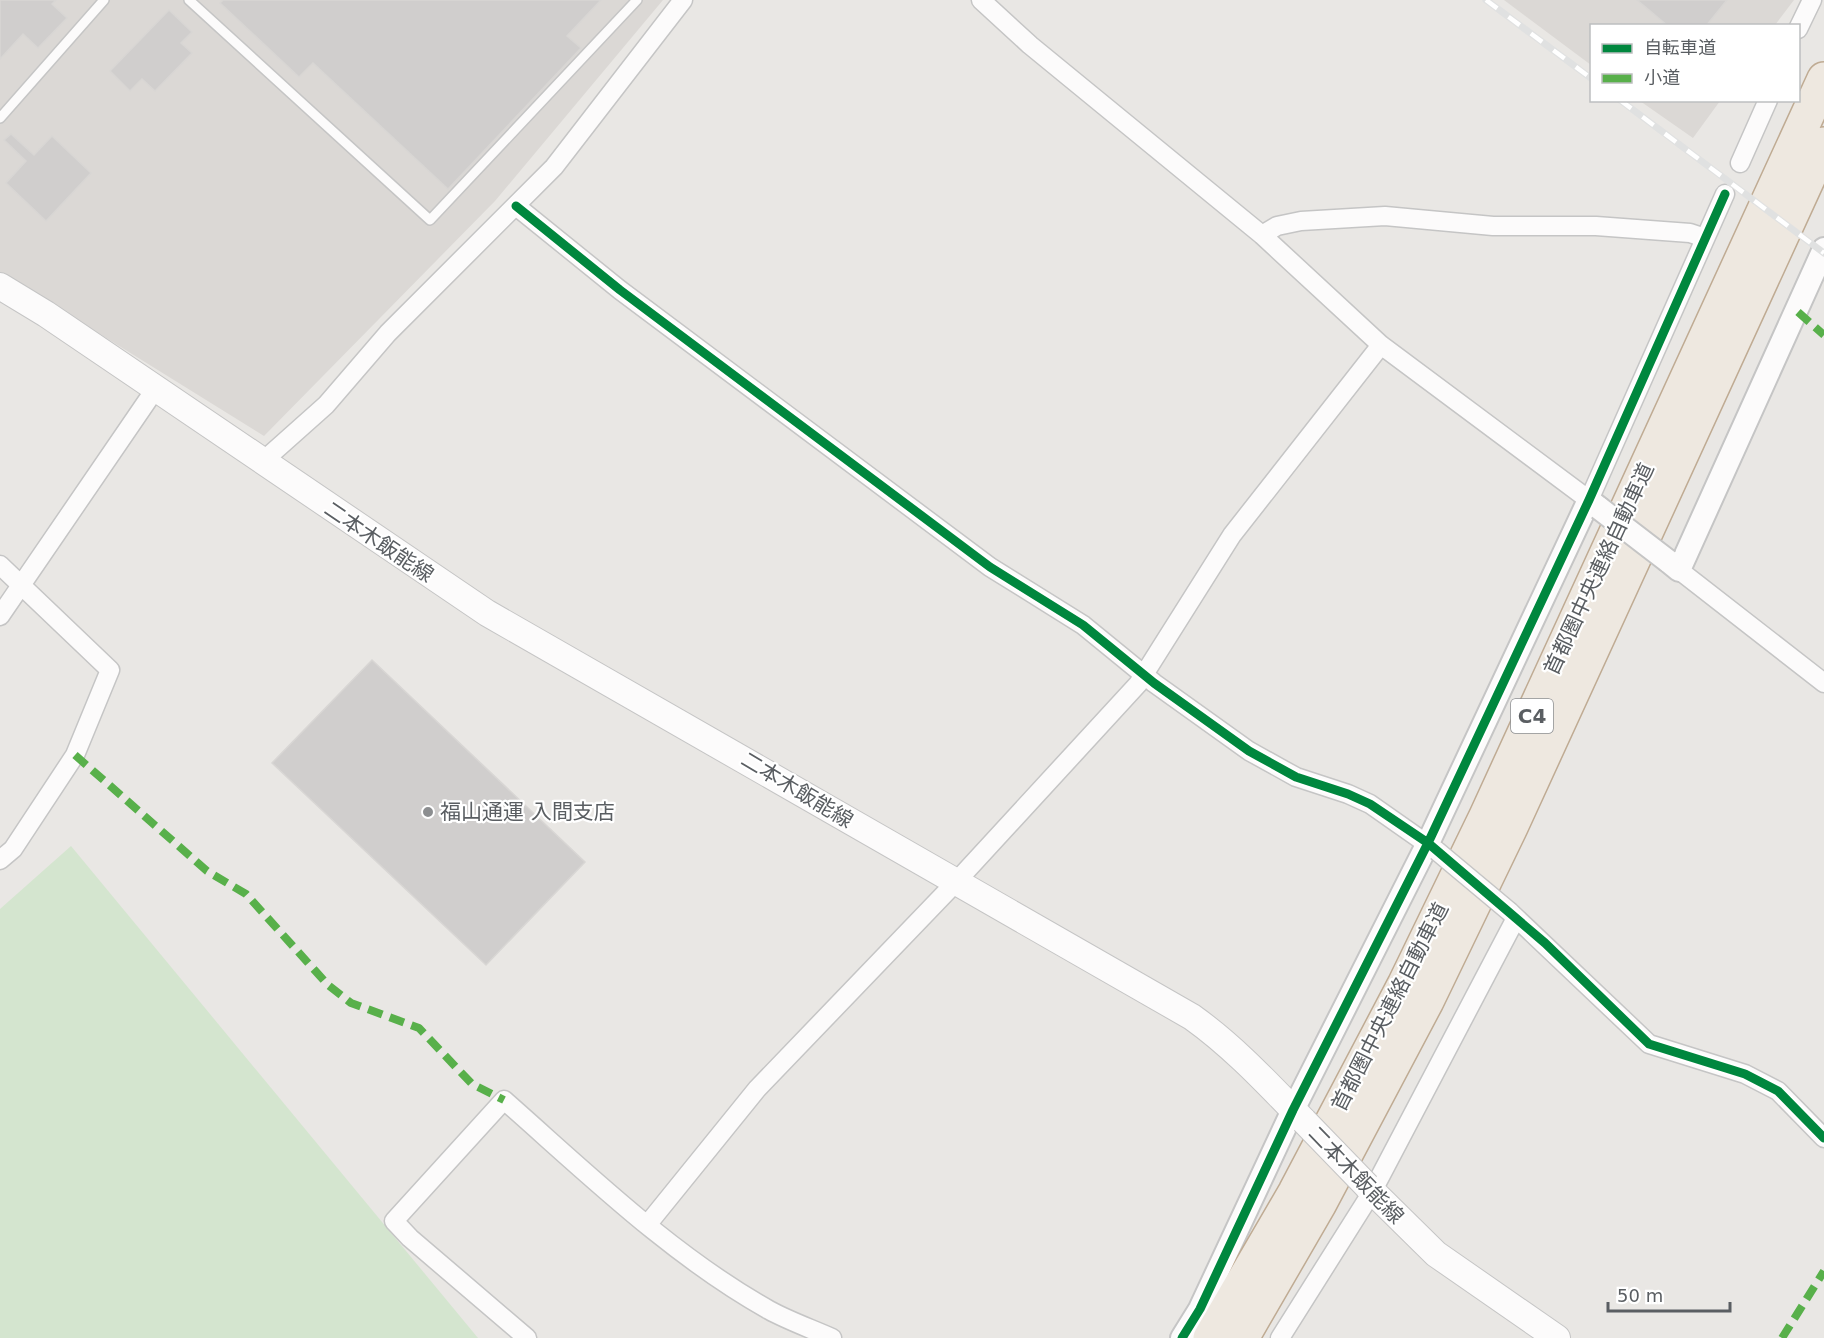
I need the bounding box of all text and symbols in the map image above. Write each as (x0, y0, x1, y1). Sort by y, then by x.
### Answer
legend (1590, 24, 1800, 102)
text: 自転車道 (1644, 37, 1716, 58)
text: 小道 (1644, 67, 1680, 88)
street label: 首都圏中央連絡自動車道 (1539, 459, 1659, 679)
street label: 二本木飯能線 (320, 497, 438, 587)
road number: C4 (1511, 699, 1553, 733)
street label: 二本木飯能線 (737, 747, 857, 833)
place label: 福山通運 入間支店 (440, 800, 615, 824)
marker: 福山通運 入間支店 (421, 805, 435, 819)
street label: 首都圏中央連絡自動車道 (1327, 899, 1453, 1115)
street label: 二本木飯能線 (1304, 1121, 1408, 1229)
scale bar (1608, 1275, 1730, 1313)
text: 50 m (1617, 1285, 1663, 1306)

